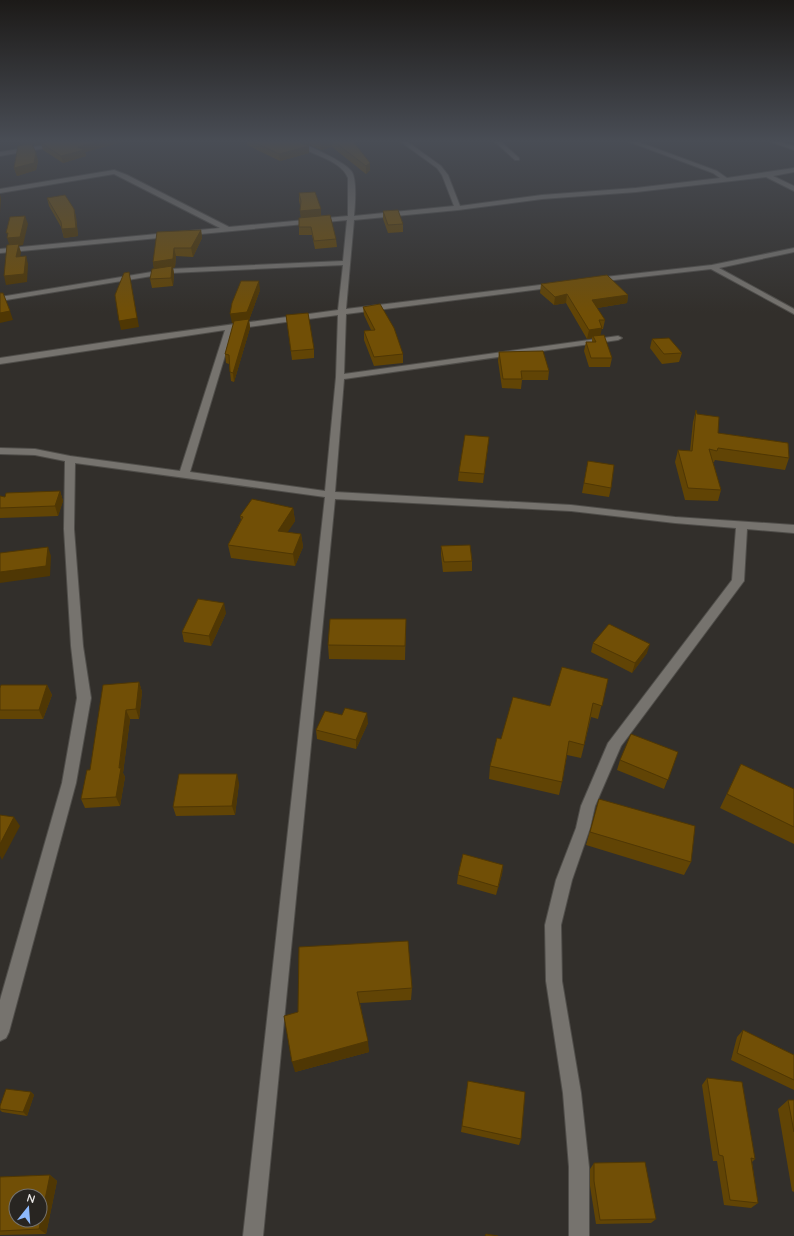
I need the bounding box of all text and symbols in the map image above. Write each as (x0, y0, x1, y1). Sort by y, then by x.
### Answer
north arrow (8, 1188, 48, 1228)
text: N (25, 1191, 37, 1206)

